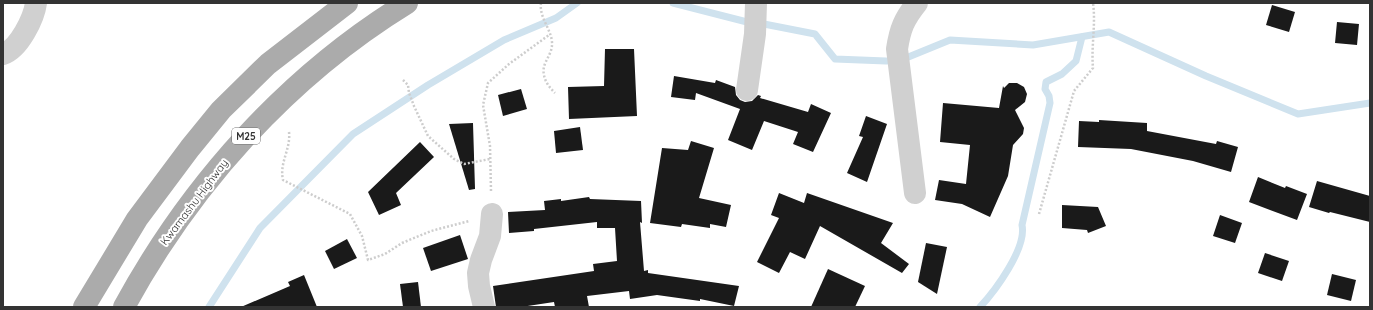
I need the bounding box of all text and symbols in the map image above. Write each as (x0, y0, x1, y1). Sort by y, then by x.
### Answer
road number: M25 (232, 128, 260, 144)
street label: Kwamashu Highway (157, 156, 231, 248)

